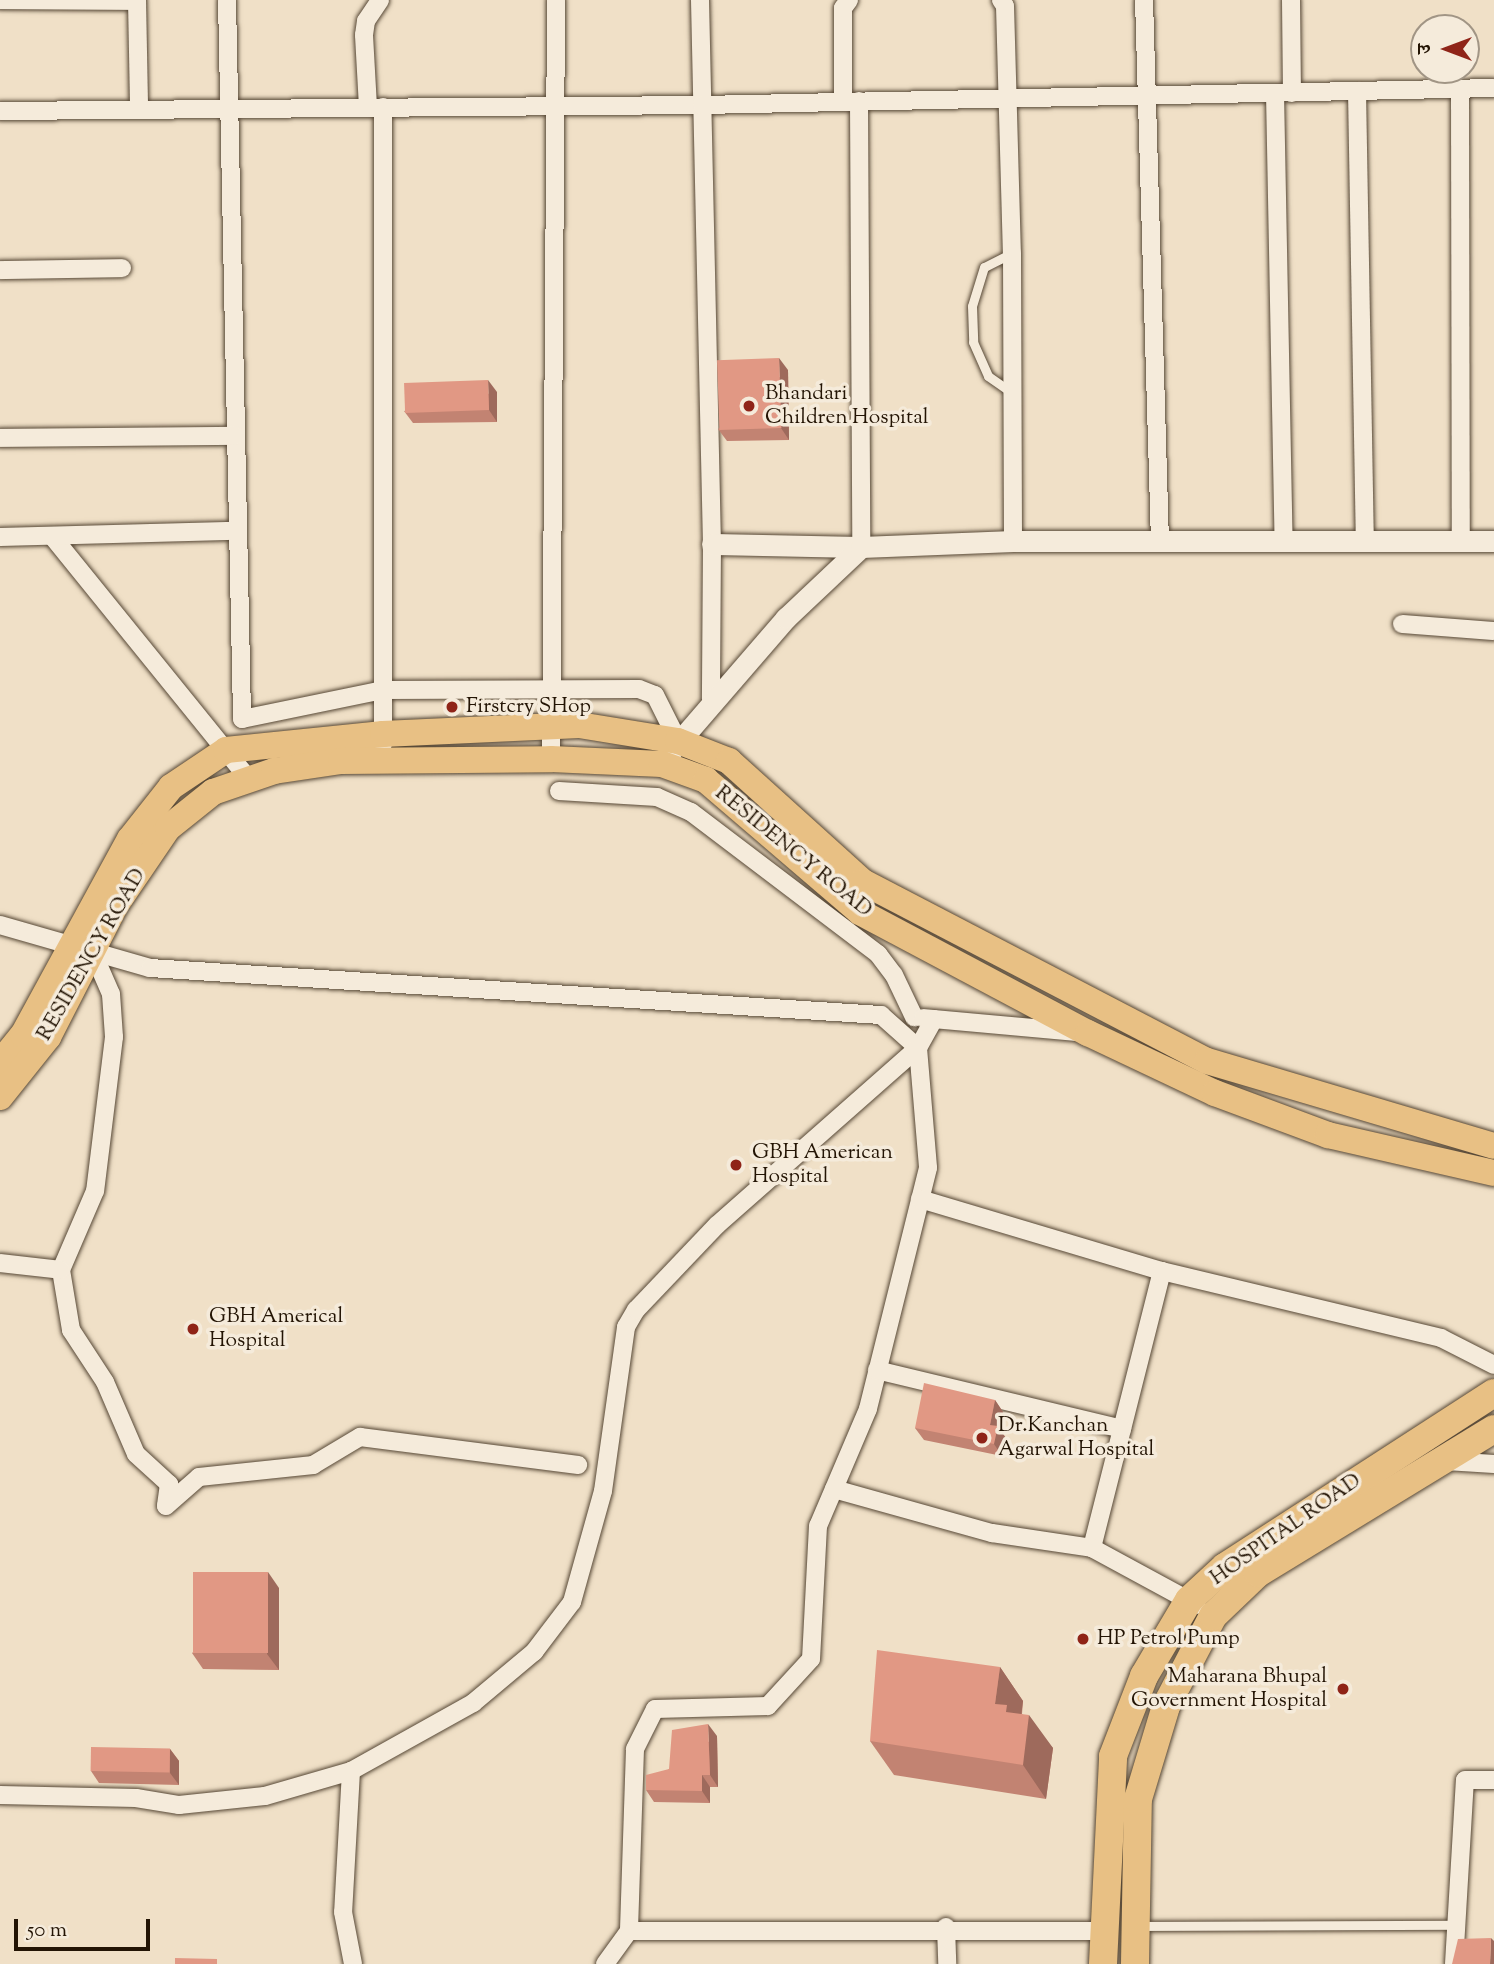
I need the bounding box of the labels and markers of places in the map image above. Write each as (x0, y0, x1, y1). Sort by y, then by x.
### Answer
place label: Bhandari Children Hospital (765, 381, 929, 431)
marker: Bhandari Children Hospital (739, 396, 759, 416)
place label: Firstcry SHop (466, 694, 591, 720)
marker: Firstcry SHop (444, 699, 460, 715)
place label: GBH American Hospital (752, 1140, 893, 1190)
marker: GBH American Hospital (726, 1155, 746, 1175)
place label: GBH Americal Hospital (209, 1304, 343, 1354)
marker: GBH Americal Hospital (183, 1319, 203, 1339)
place label: Dr.Kanchan Agarwal Hospital (998, 1413, 1154, 1463)
marker: Dr.Kanchan Agarwal Hospital (972, 1428, 992, 1448)
place label: HP Petrol Pump (1097, 1626, 1240, 1652)
marker: HP Petrol Pump (1075, 1631, 1091, 1647)
place label: Maharana Bhupal Government Hospital (1131, 1664, 1327, 1714)
marker: Maharana Bhupal Government Hospital (1333, 1679, 1353, 1699)

